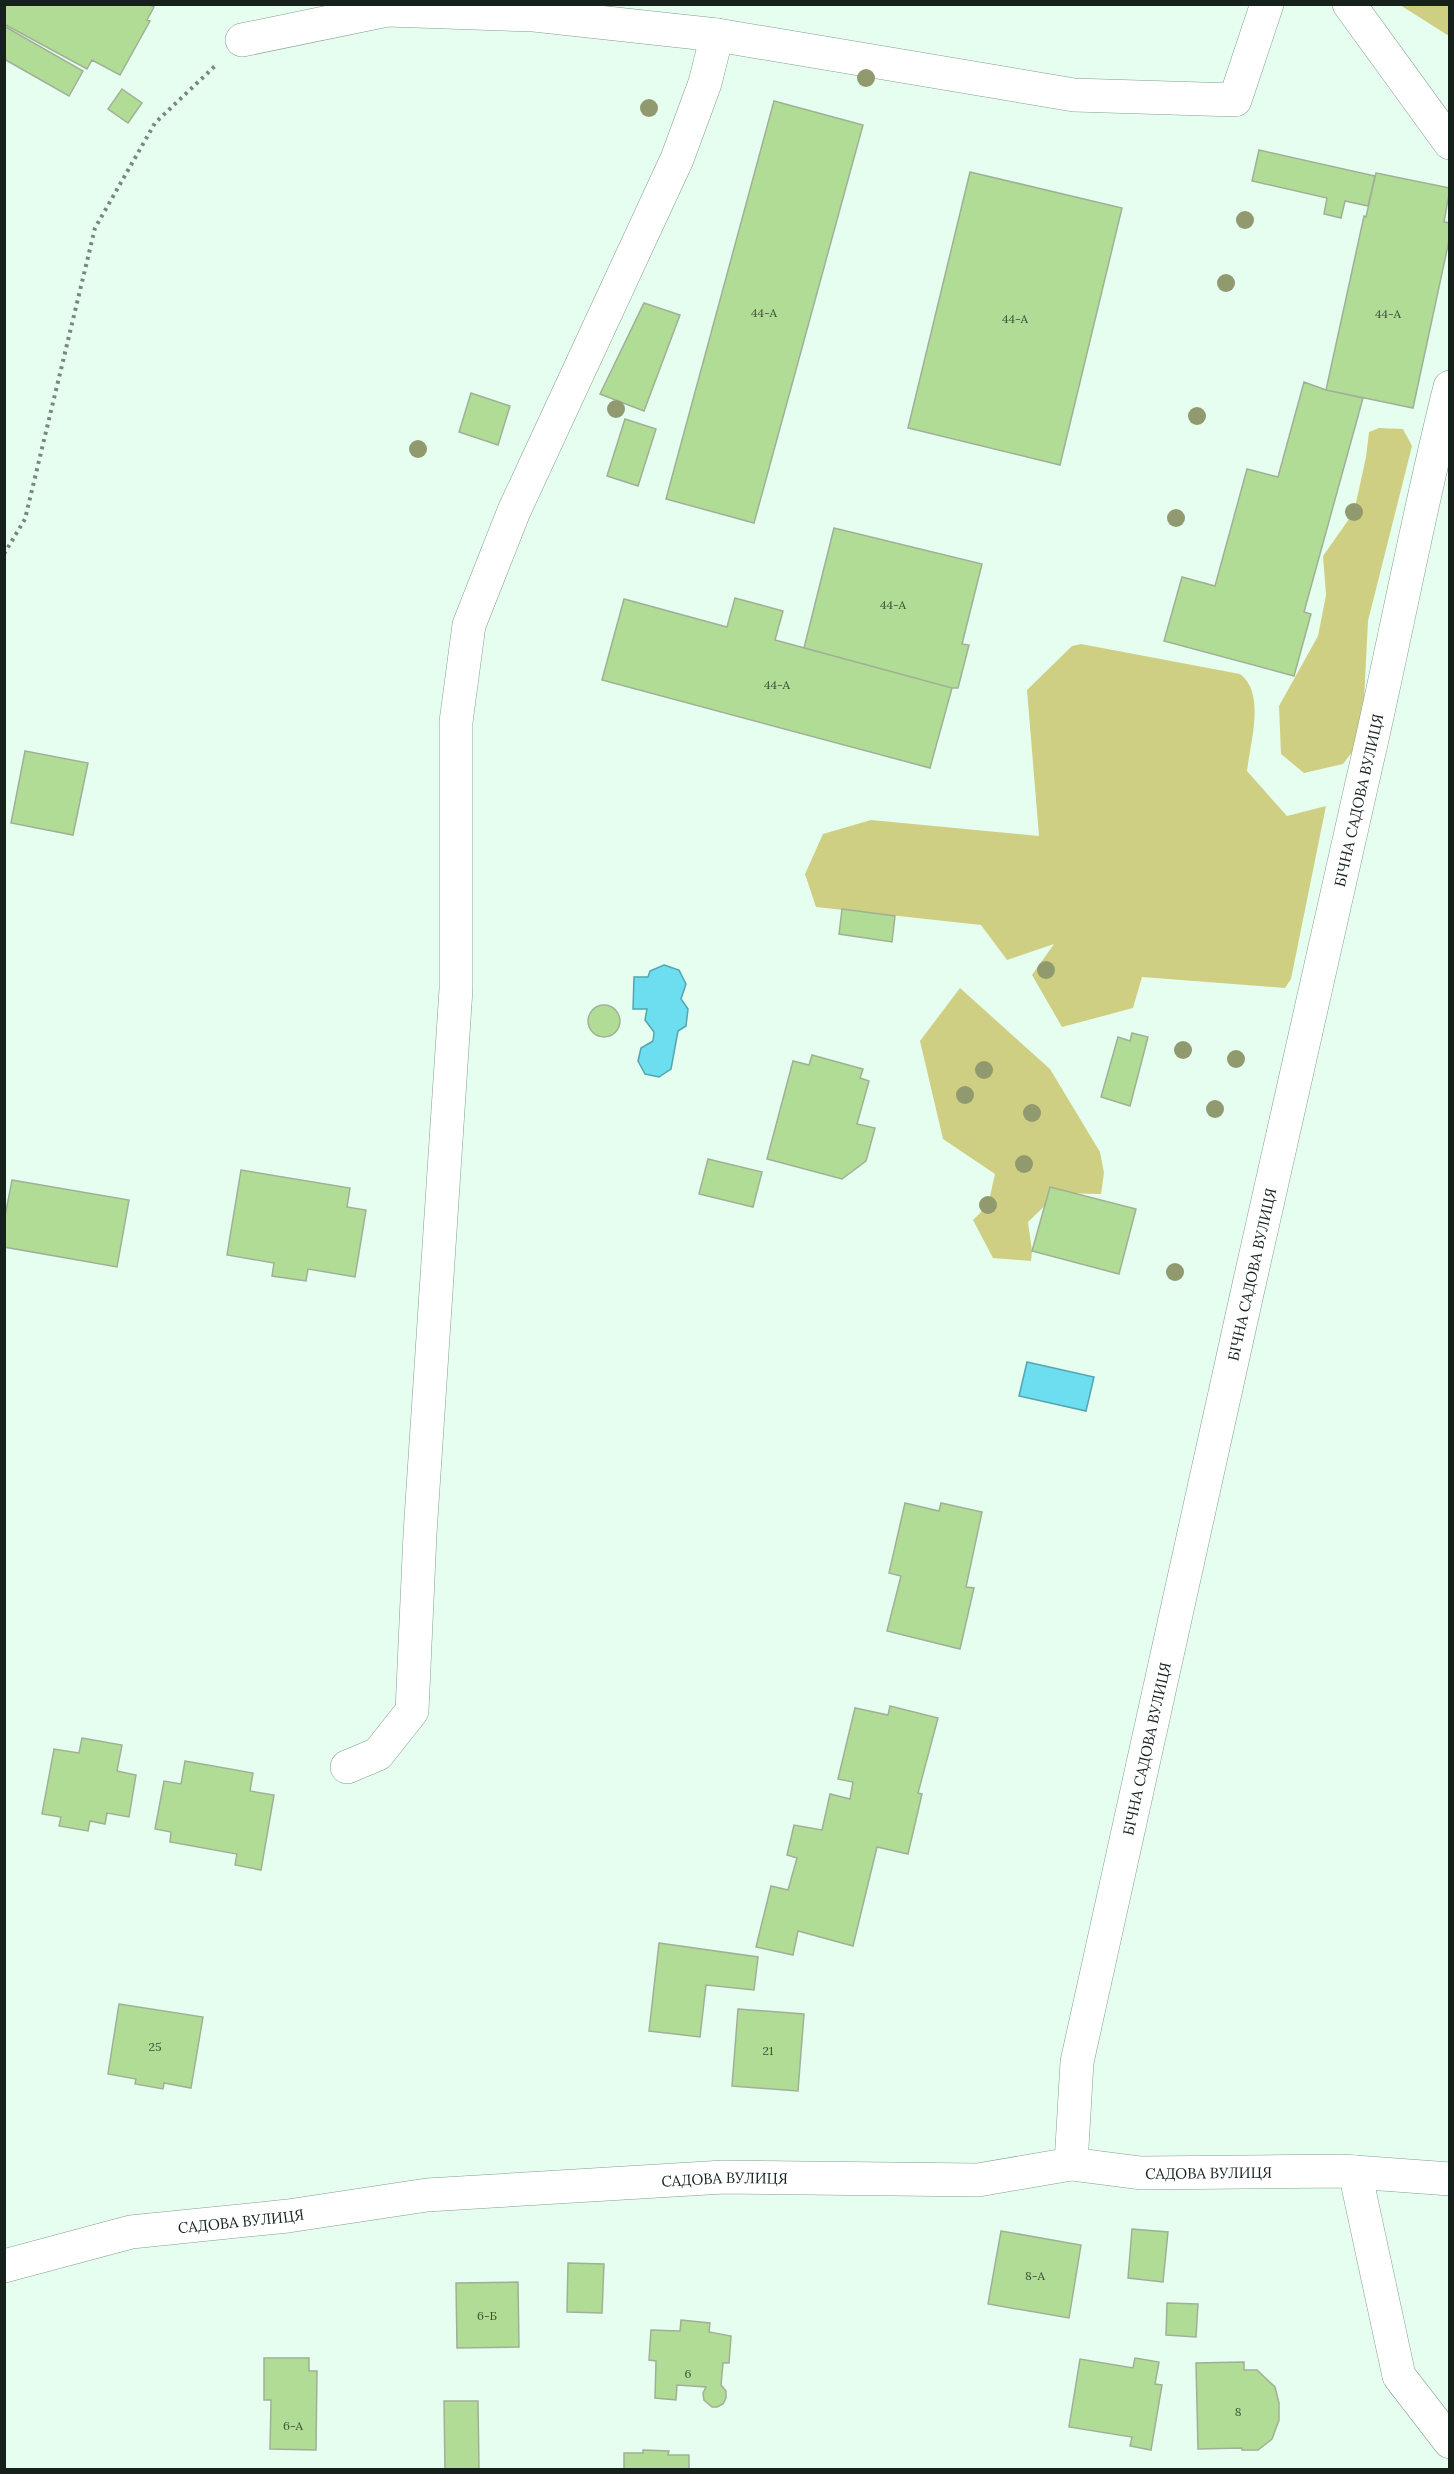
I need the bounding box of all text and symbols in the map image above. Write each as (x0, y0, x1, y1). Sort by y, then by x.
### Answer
house number: 44-А (751, 305, 778, 320)
house number: 44-А (1375, 306, 1402, 321)
house number: 44-А (1002, 311, 1029, 326)
house number: 44-А (880, 597, 907, 612)
house number: 44-А (764, 677, 791, 692)
street label: БІЧНА САДОВА ВУЛИЦЯ (1329, 712, 1387, 888)
street label: БІЧНА САДОВА ВУЛИЦЯ (1223, 1186, 1280, 1363)
street label: БІЧНА САДОВА ВУЛИЦЯ (1118, 1660, 1174, 1837)
house number: 25 (149, 2039, 161, 2054)
house number: 21 (763, 2043, 773, 2058)
street label: САДОВА ВУЛИЦЯ (1145, 2162, 1272, 2182)
street label: САДОВА ВУЛИЦЯ (661, 2167, 788, 2190)
street label: САДОВА ВУЛИЦЯ (177, 2204, 305, 2237)
house number: 8-А (1025, 2268, 1045, 2283)
house number: 6-Б (477, 2308, 497, 2323)
house number: 6 (685, 2366, 692, 2381)
house number: 8 (1235, 2404, 1242, 2419)
house number: 6-А (283, 2418, 304, 2433)

